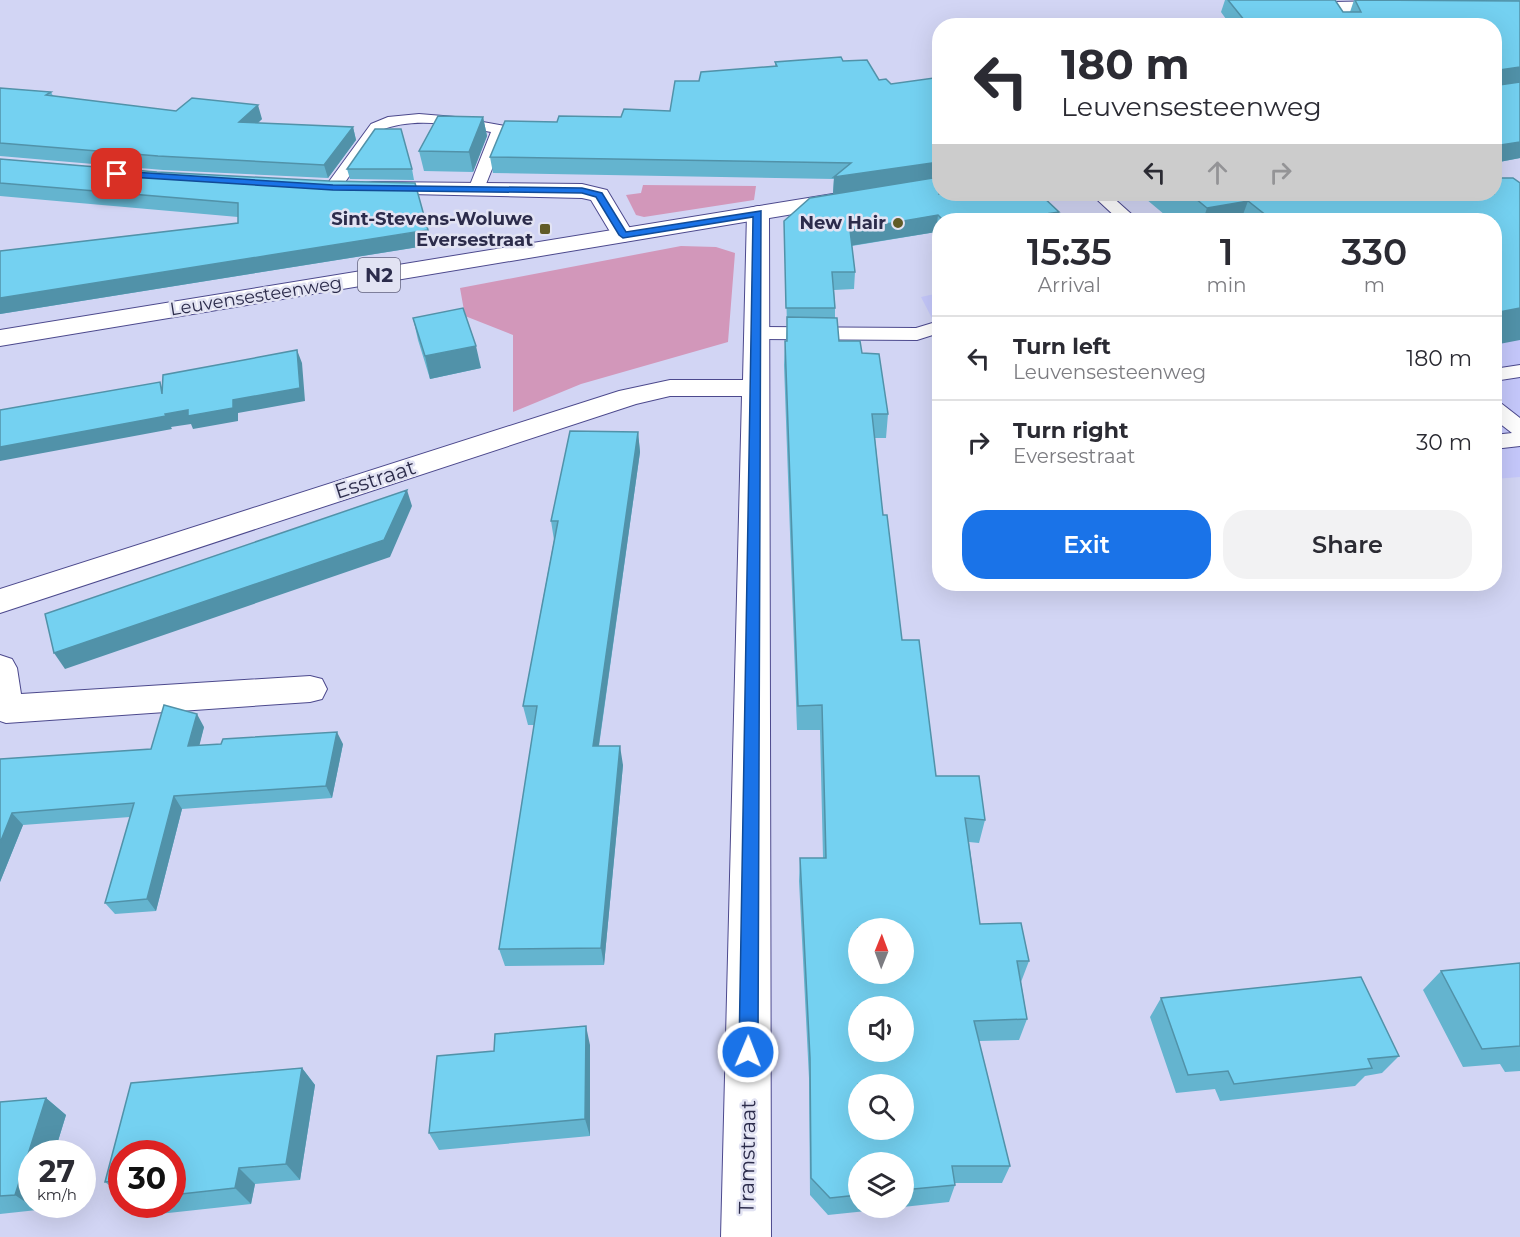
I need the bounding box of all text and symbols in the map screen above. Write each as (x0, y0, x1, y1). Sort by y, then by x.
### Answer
text: 180 m (1061, 38, 1190, 90)
icon: left (962, 42, 1040, 120)
text: Leuvensesteenweg (1061, 90, 1322, 123)
pin (91, 148, 142, 199)
icon: left (1138, 156, 1171, 189)
icon: ahead (1201, 156, 1234, 189)
icon: right (1264, 156, 1297, 189)
icon: arrive (100, 157, 133, 190)
place label: Sint-Stevens-Woluwe Eversestraat (331, 208, 533, 251)
place label: New Hair (799, 212, 886, 234)
marker: New Hair (891, 216, 905, 230)
marker: Sint-Stevens-Woluwe Eversestraat (538, 222, 552, 236)
text: 15:35 (1027, 230, 1112, 274)
text: 1 (1220, 230, 1233, 274)
text: 330 (1341, 230, 1407, 274)
road number: N2 (358, 258, 400, 292)
street label: Leuvensesteenweg (168, 272, 344, 320)
text: Arrival (1038, 273, 1101, 297)
text: min (1207, 273, 1247, 297)
text: m (1364, 273, 1385, 297)
text: Turn left (1013, 333, 1111, 360)
icon: left (962, 342, 995, 375)
text: 180 m (1406, 345, 1472, 372)
text: Leuvensesteenweg (1013, 360, 1206, 384)
text: Turn right (1013, 417, 1128, 444)
icon: right (962, 426, 995, 459)
text: 30 m (1416, 429, 1472, 456)
text: Eversestraat (1013, 444, 1135, 468)
street label: Esstraat (331, 454, 419, 504)
button: Exit (962, 510, 1211, 579)
button: Share (1223, 510, 1472, 579)
north arrow (848, 918, 914, 984)
map controls (848, 918, 914, 1218)
button: sound (848, 996, 914, 1062)
position arrow (716, 1020, 780, 1084)
button: search (848, 1074, 914, 1140)
street label: Tramstraat (734, 1100, 760, 1214)
speed limit sign: 30 (108, 1140, 186, 1218)
button: layers (848, 1152, 914, 1218)
text: 27 (39, 1153, 75, 1190)
text: km/h (37, 1185, 77, 1204)

